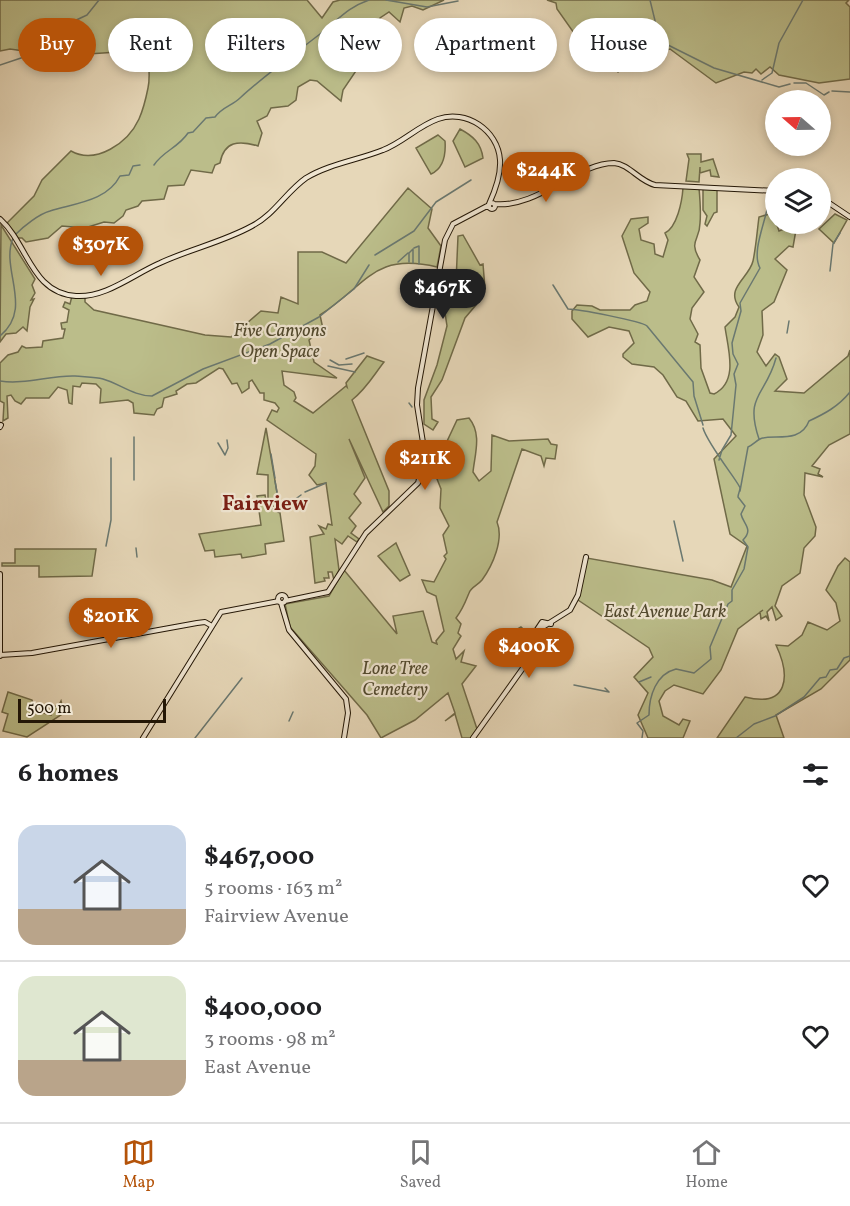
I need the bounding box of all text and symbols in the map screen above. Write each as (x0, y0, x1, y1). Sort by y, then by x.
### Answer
chip: Buy (18, 18, 96, 72)
chip: Rent (108, 18, 193, 72)
chip: Filters (205, 18, 306, 72)
chip: New (318, 18, 402, 72)
chip: Apartment (414, 18, 557, 72)
chip: House (569, 18, 669, 72)
north arrow (765, 90, 831, 156)
map controls (765, 90, 831, 234)
pin: $244K (504, 152, 588, 203)
text: $244K (516, 157, 576, 185)
button: layers (765, 168, 831, 234)
pin: $307K (59, 226, 143, 277)
text: $307K (72, 231, 130, 259)
pin: $467K (401, 269, 485, 320)
text: $467K (414, 274, 472, 302)
park label: Five Canyons Open Space (234, 319, 327, 365)
pin: $211K (383, 440, 467, 491)
text: $211K (399, 445, 451, 473)
district label: Fairview (222, 490, 308, 519)
pin: $201K (69, 598, 153, 649)
park label: East Avenue Park (604, 600, 726, 625)
text: $201K (83, 603, 139, 631)
pin: $400K (487, 628, 571, 679)
text: $400K (498, 633, 560, 661)
park label: Lone Tree Cemetery (362, 657, 428, 703)
scale bar (18, 696, 166, 724)
text: 500 m (27, 698, 71, 720)
text: 6 homes (18, 756, 119, 792)
icon: filters (799, 758, 832, 791)
text: $467,000 (204, 839, 314, 875)
icon: home (66, 849, 138, 921)
icon: heart (799, 869, 832, 902)
text: 5 rooms · 163 m² (204, 875, 342, 903)
text: Fairview Avenue (204, 903, 349, 931)
text: $400,000 (204, 990, 322, 1026)
icon: home (66, 1000, 138, 1072)
icon: heart (799, 1020, 832, 1053)
text: 3 rooms · 98 m² (204, 1026, 336, 1054)
text: East Avenue (204, 1054, 311, 1082)
tab: Map (122, 1136, 155, 1194)
tab: Saved (400, 1136, 441, 1194)
tab: Home (685, 1136, 728, 1194)

